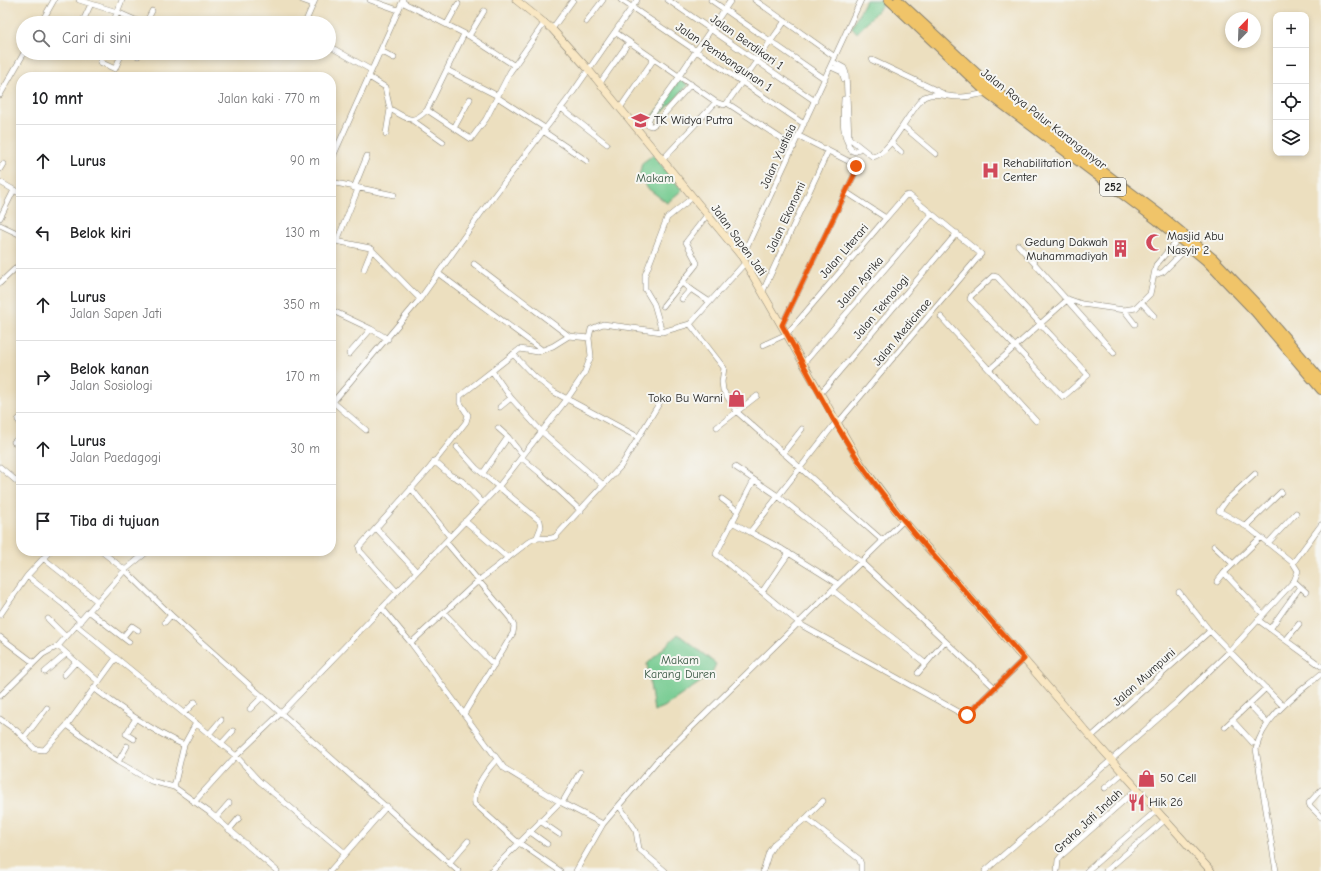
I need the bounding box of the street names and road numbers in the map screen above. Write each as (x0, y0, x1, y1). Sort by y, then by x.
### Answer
street label: Jalan Berdikari 1 (708, 12, 786, 73)
street label: Jalan Pembangunan 1 (673, 20, 775, 95)
street label: Jalan Raya Palur Karanganyar (979, 66, 1110, 172)
street label: Jalan Yustisia (757, 122, 799, 190)
road number: 252 (1100, 178, 1126, 196)
street label: Jalan Ekonomi (764, 180, 808, 254)
street label: Jalan Sapen Jati (708, 202, 770, 278)
street label: Jalan Literari (817, 221, 871, 281)
street label: Jalan Agrika (834, 253, 886, 311)
street label: Jalan Teknologi (850, 272, 912, 342)
street label: Jalan Medicinae (870, 295, 934, 369)
street label: Jalan Mumpuni (1110, 645, 1178, 709)
street label: Graha Jati Indah (1051, 786, 1125, 856)

